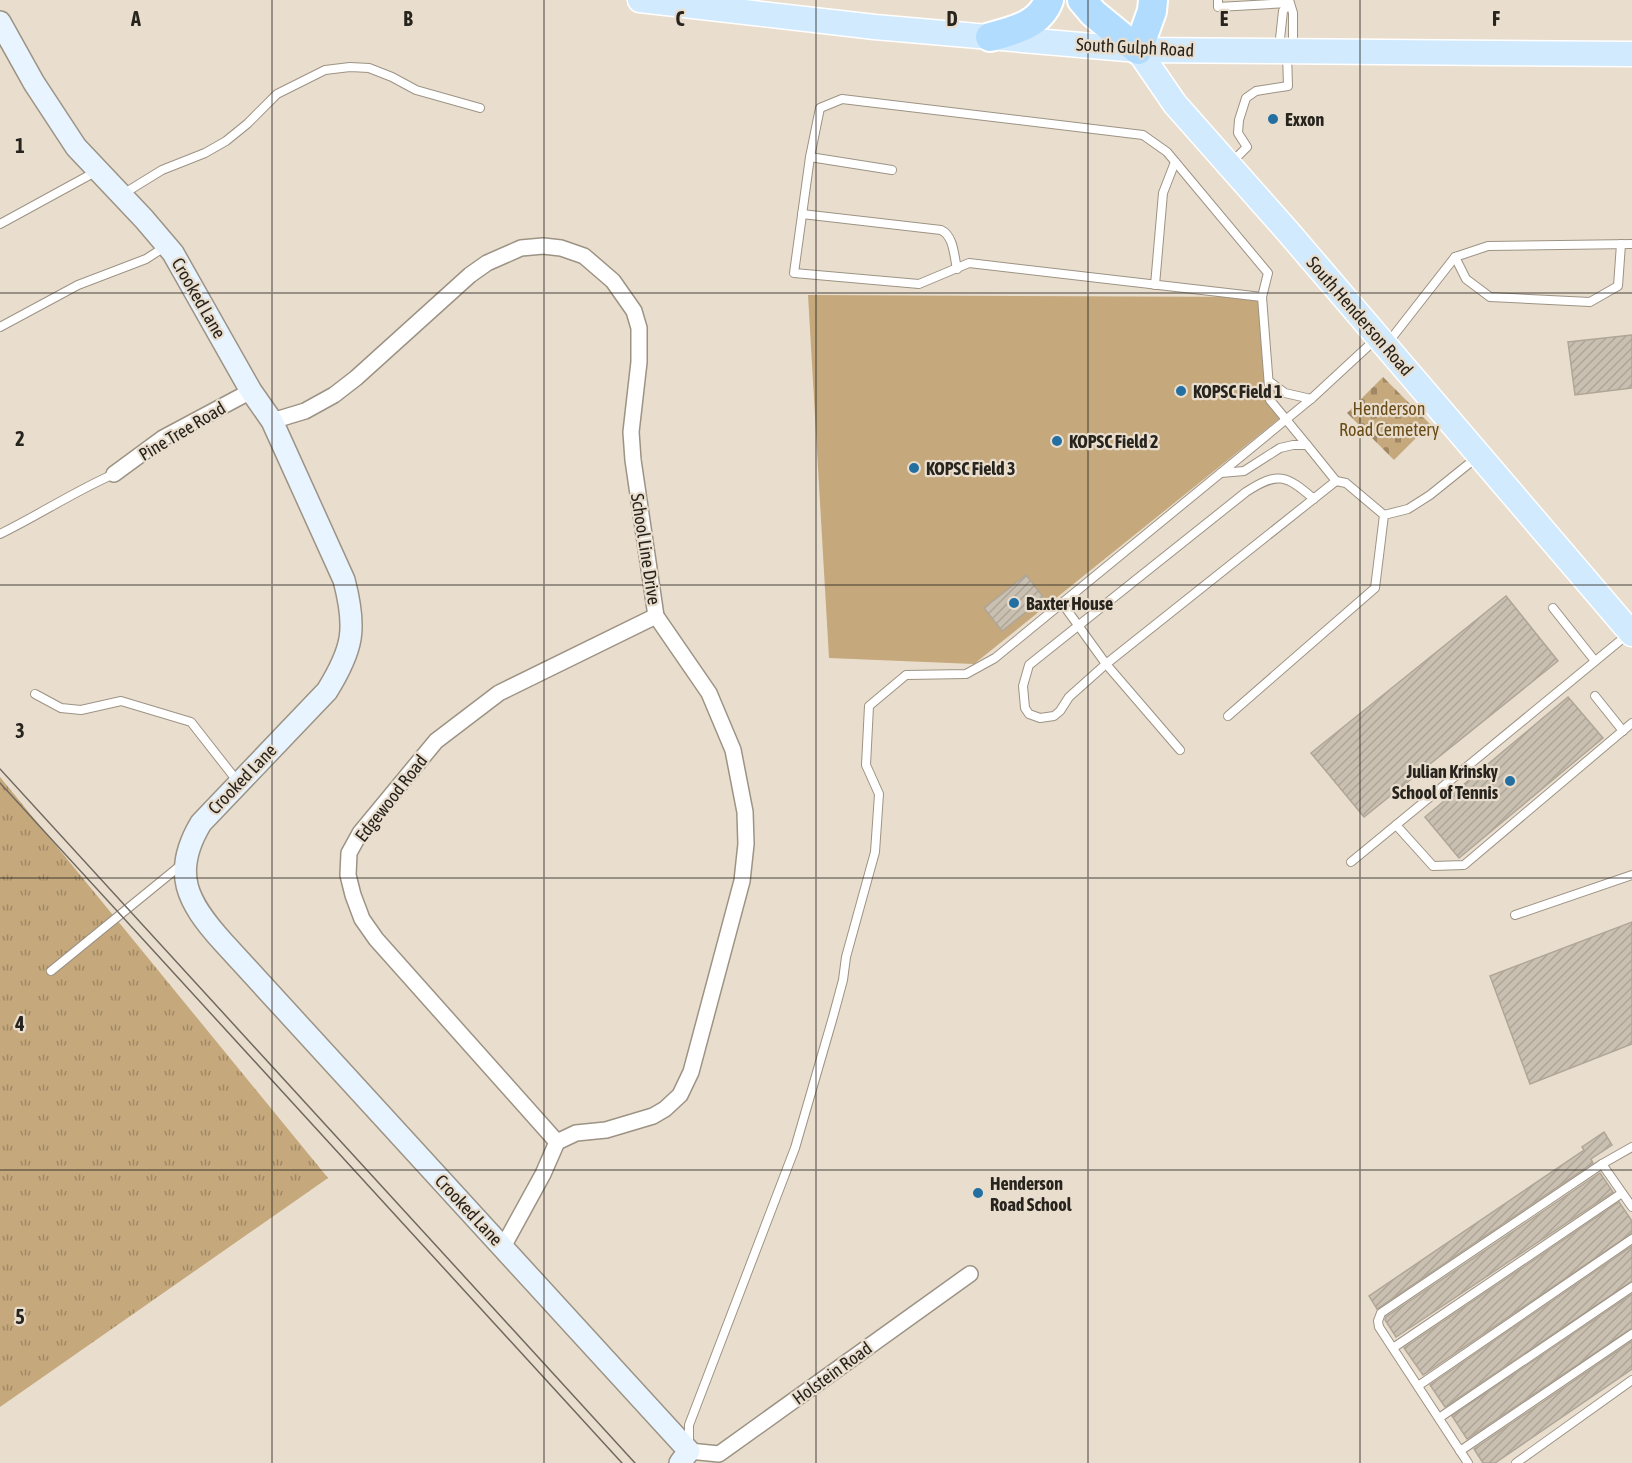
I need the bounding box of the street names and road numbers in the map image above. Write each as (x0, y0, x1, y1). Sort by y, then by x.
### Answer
street label: South Gulph Road (1075, 33, 1195, 61)
street label: South Henderson Road (1303, 252, 1417, 380)
street label: Crooked Lane (168, 254, 230, 342)
street label: Pine Tree Road (135, 397, 229, 465)
street label: School Line Drive (627, 492, 665, 606)
street label: Crooked Lane (203, 740, 281, 818)
street label: Edgewood Road (351, 750, 431, 846)
street label: Crooked Lane (431, 1170, 507, 1250)
street label: Holstein Road (788, 1337, 876, 1409)

